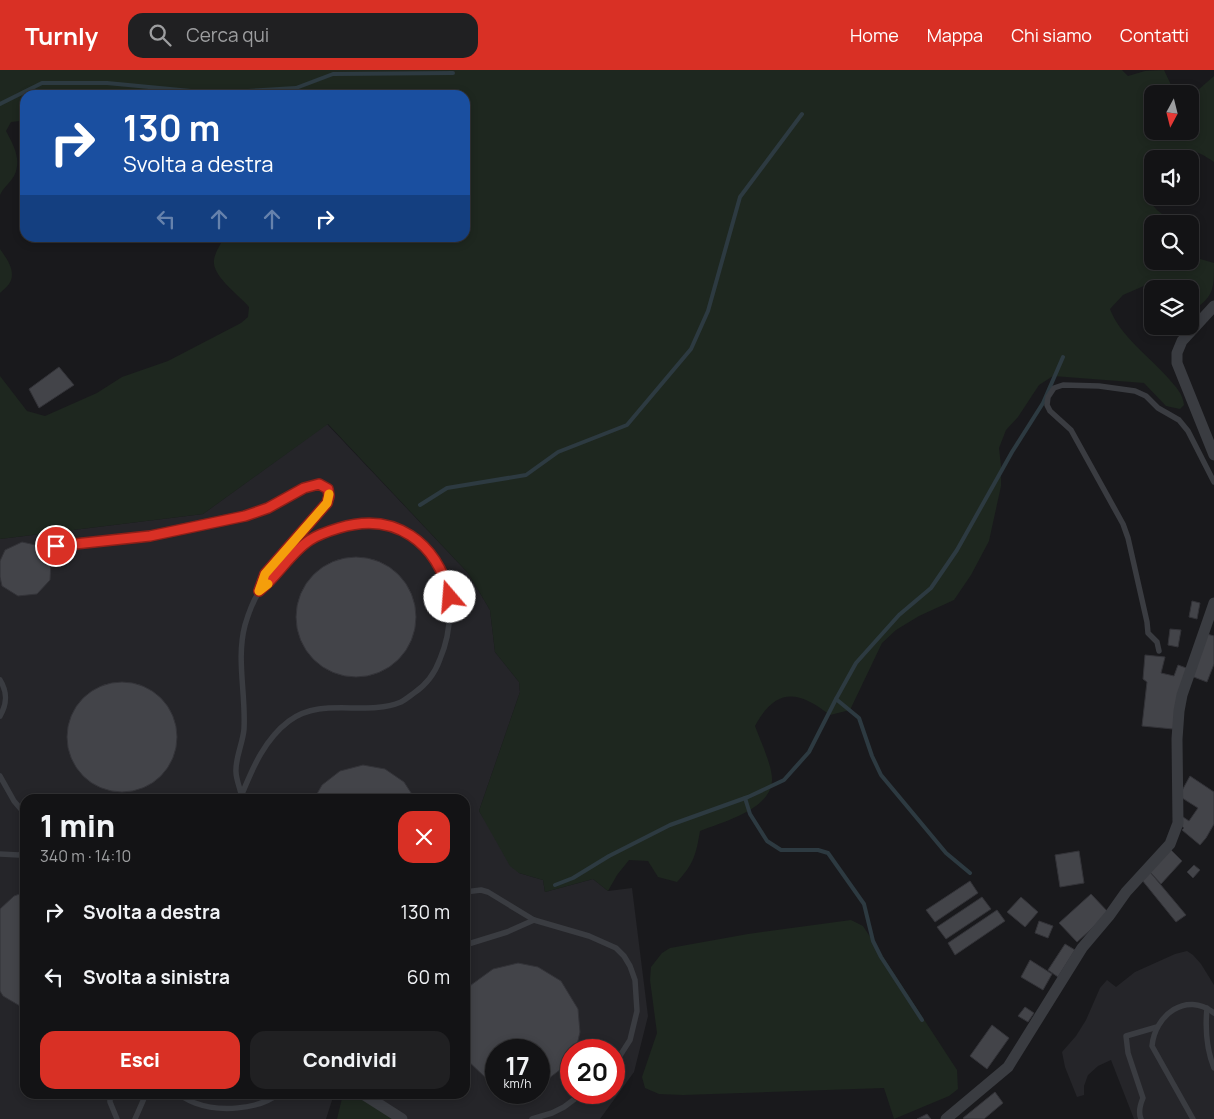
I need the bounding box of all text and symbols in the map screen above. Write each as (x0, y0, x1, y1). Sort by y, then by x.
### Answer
search box (128, 13, 478, 58)
text: Turnly (25, 19, 98, 52)
icon: search (146, 21, 174, 49)
text: Cerca qui (186, 22, 269, 48)
text: Home (850, 23, 899, 47)
text: Mappa (927, 23, 983, 47)
text: Chi siamo (1011, 23, 1092, 47)
text: Contatti (1120, 23, 1189, 47)
north arrow (1144, 85, 1199, 140)
map controls (1144, 85, 1199, 335)
text: 130 m (123, 104, 220, 152)
icon: right (40, 110, 105, 175)
text: Svolta a destra (123, 149, 273, 179)
button: sound (1144, 150, 1199, 205)
icon: left (152, 205, 180, 233)
icon: ahead (205, 205, 233, 233)
icon: ahead (258, 205, 286, 233)
icon: right (311, 205, 339, 233)
button: search (1144, 215, 1199, 270)
button: layers (1144, 280, 1199, 335)
pin (35, 525, 77, 567)
icon: arrive (42, 532, 70, 560)
position arrow (423, 570, 475, 622)
text: 1 min (40, 805, 115, 846)
button: close (398, 811, 450, 863)
text: 340 m · 14:10 (40, 845, 131, 867)
icon: right (40, 898, 68, 926)
text: Svolta a destra (83, 899, 220, 925)
text: 130 m (401, 899, 450, 925)
icon: left (40, 963, 68, 991)
text: Svolta a sinistra (83, 964, 230, 990)
text: 60 m (407, 964, 450, 990)
button: Esci (40, 1031, 240, 1089)
button: Condividi (250, 1031, 450, 1089)
speed limit sign: 20 (560, 1039, 625, 1104)
text: 17 (505, 1048, 530, 1083)
text: km/h (504, 1075, 531, 1092)

